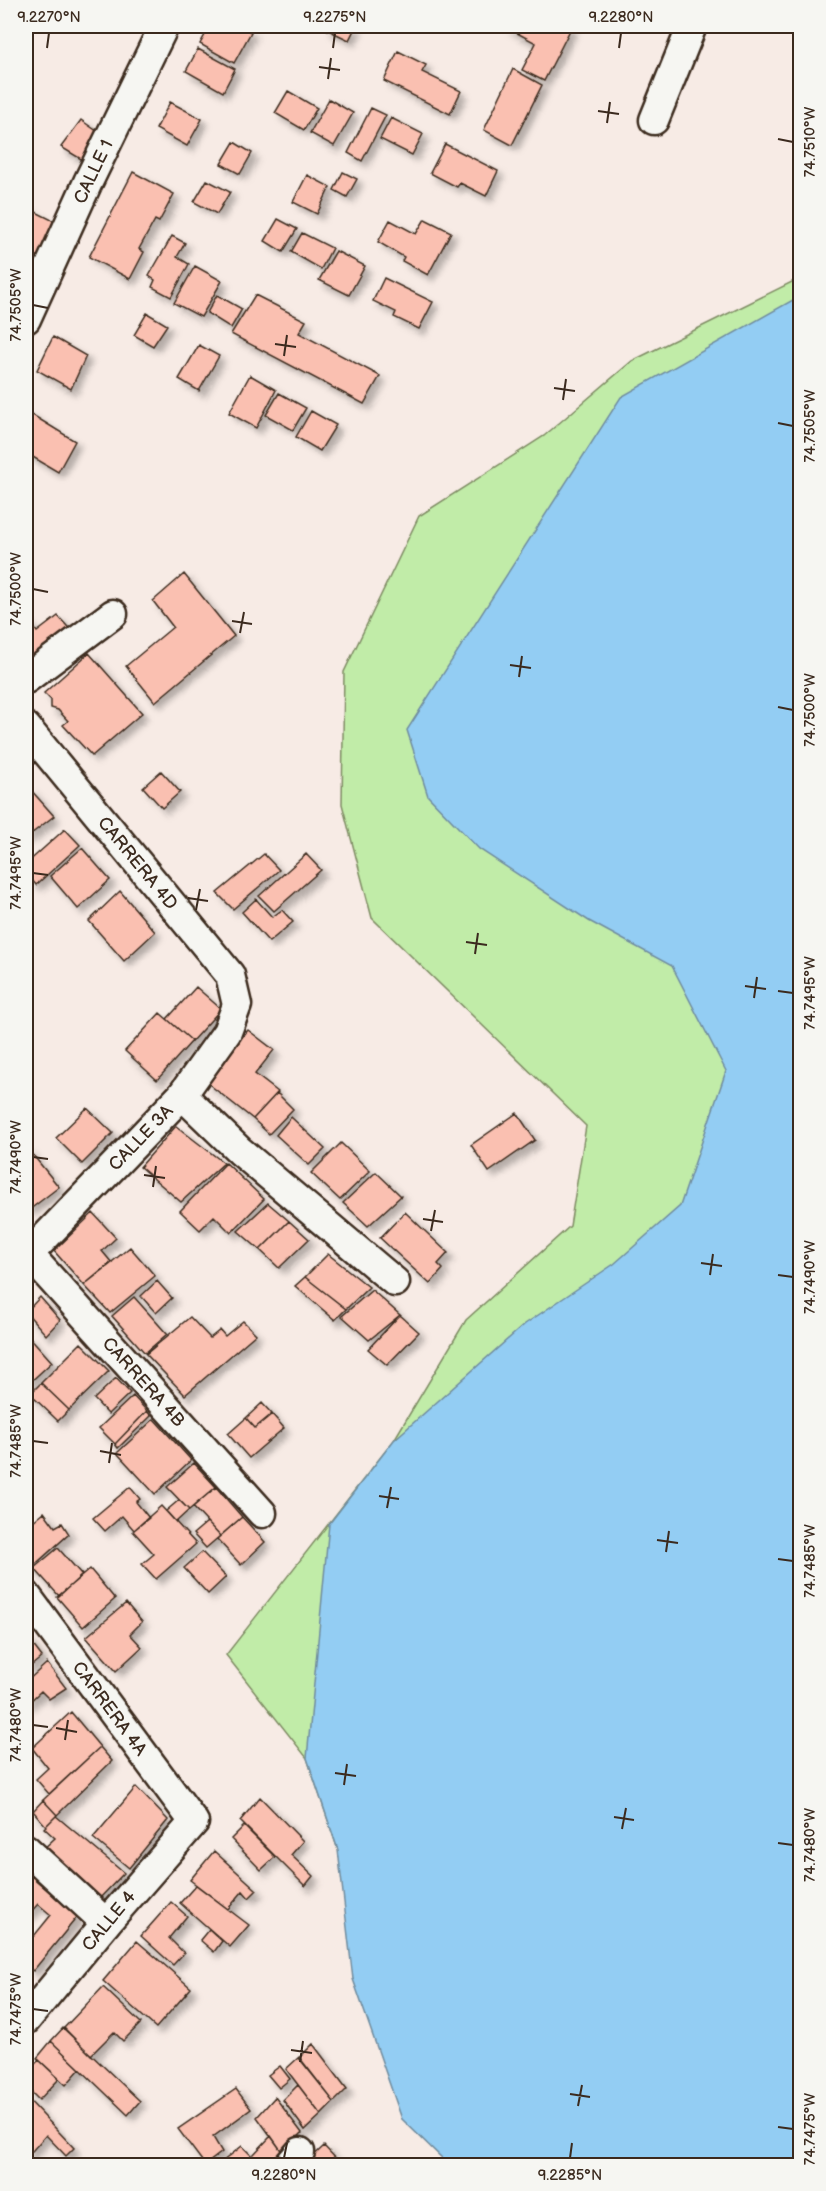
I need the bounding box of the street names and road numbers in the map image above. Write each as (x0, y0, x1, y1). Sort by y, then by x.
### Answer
street label: CALLE 1 (69, 136, 117, 207)
street label: CARRERA 4D (93, 812, 182, 914)
street label: CALLE 3A (105, 1101, 177, 1175)
street label: CARRERA 4B (98, 1333, 190, 1431)
street label: CARRERA 4A (68, 1657, 152, 1760)
street label: CALLE 4 (78, 1887, 140, 1955)

